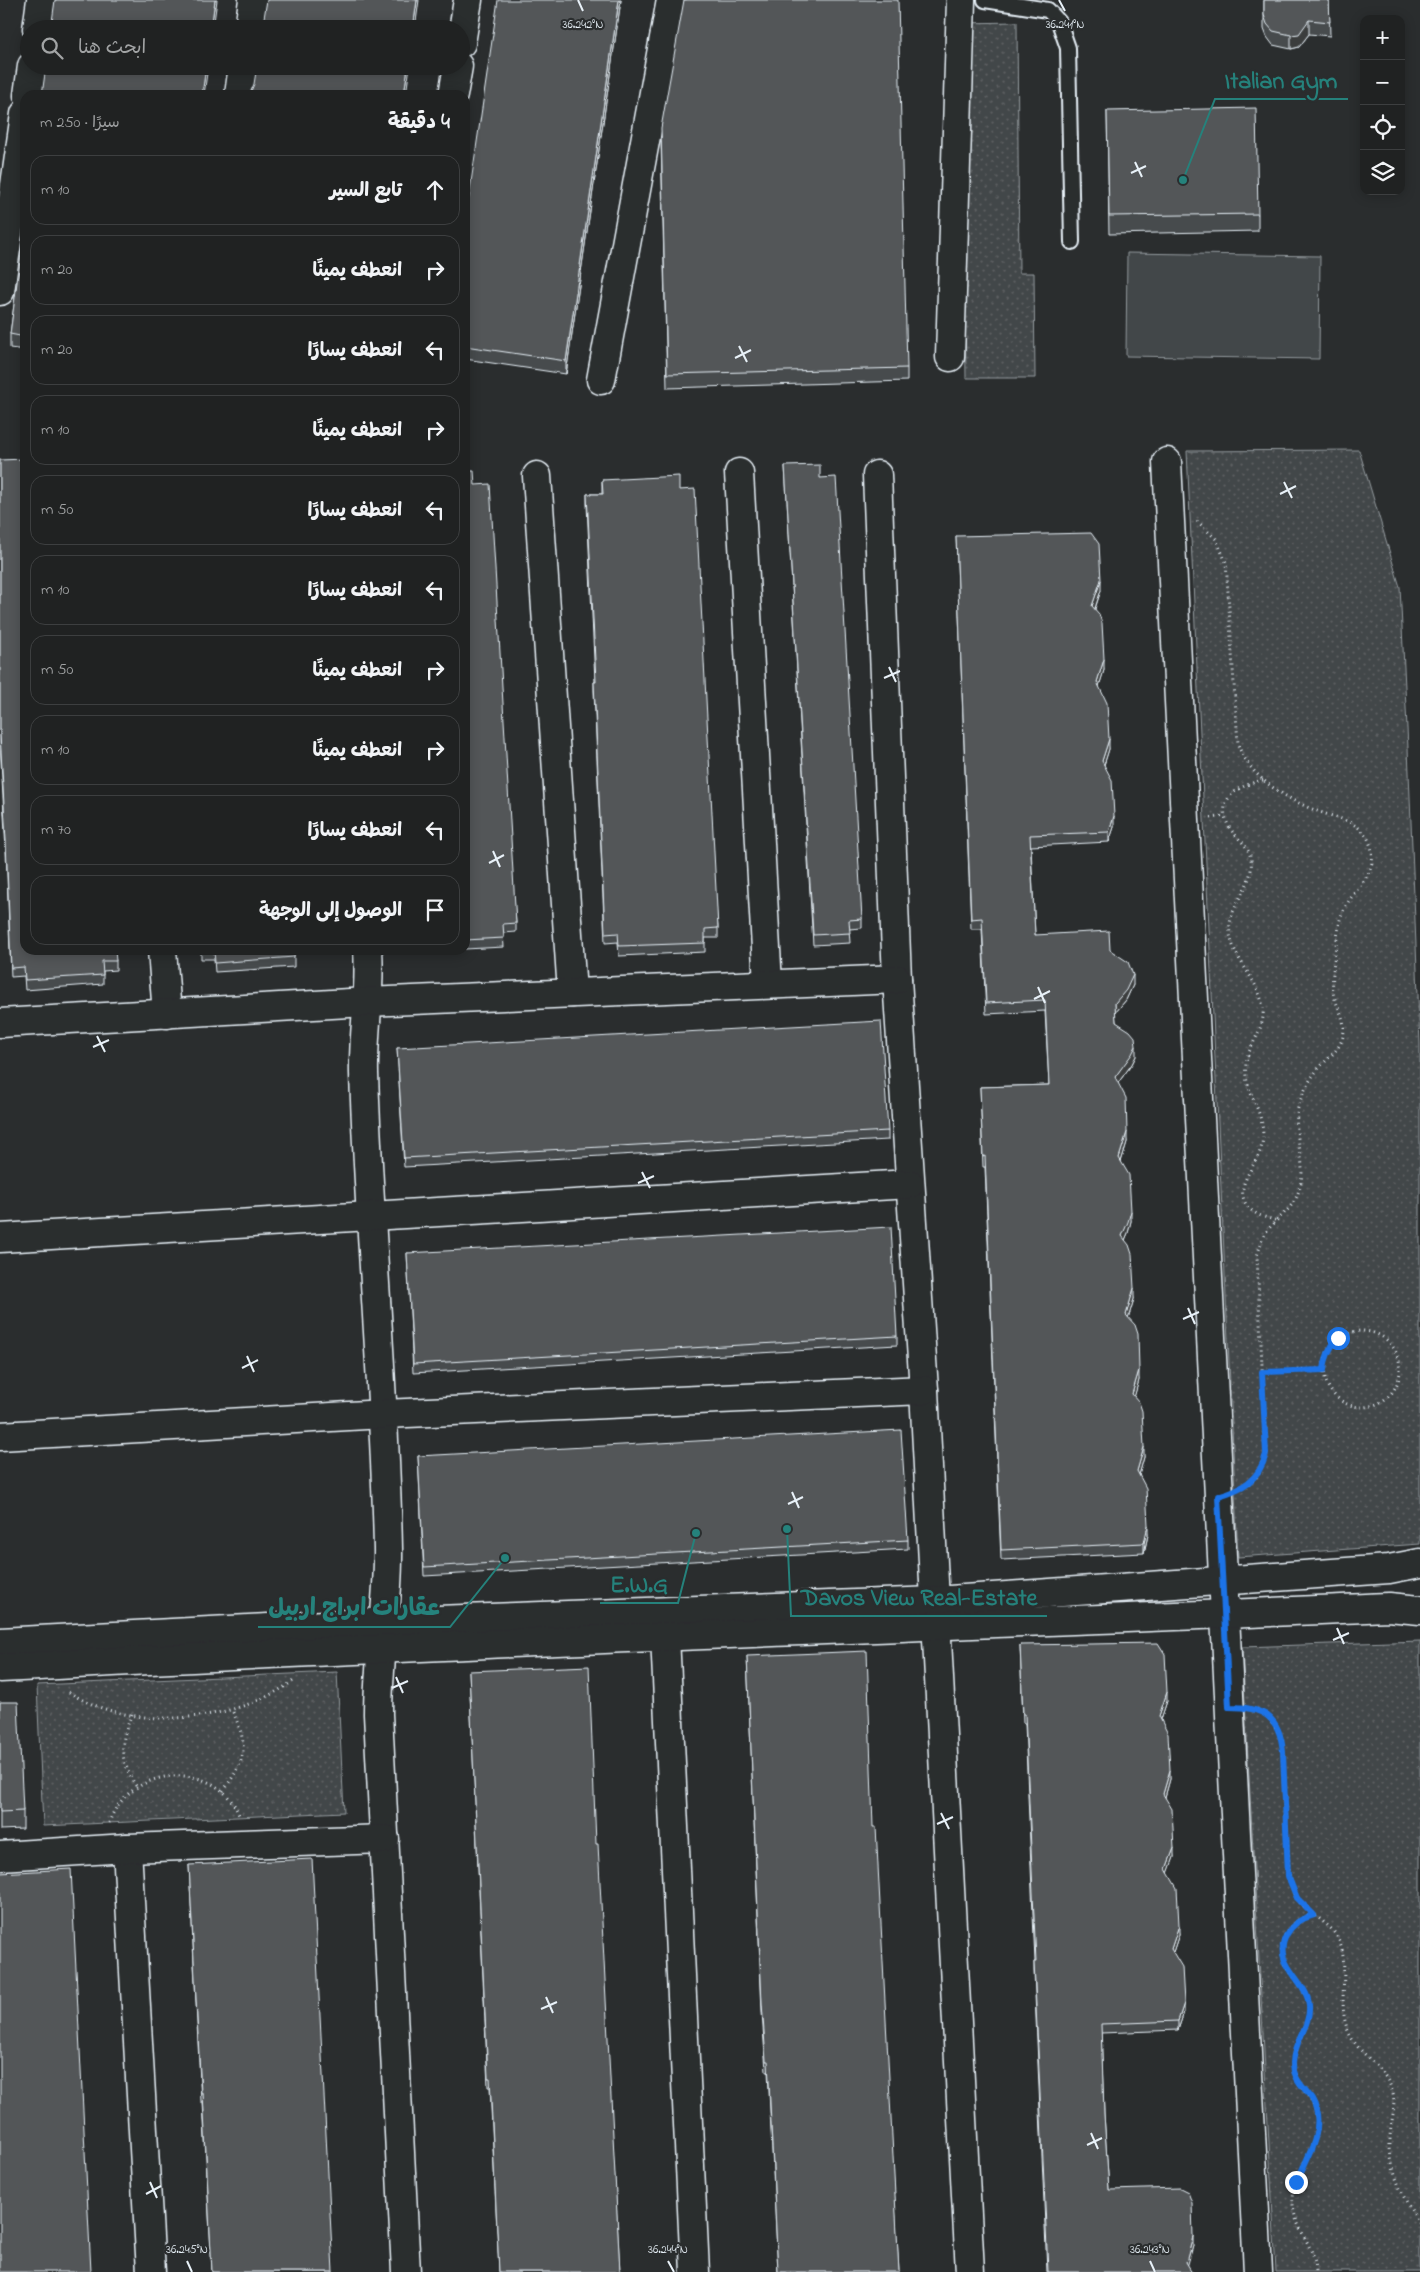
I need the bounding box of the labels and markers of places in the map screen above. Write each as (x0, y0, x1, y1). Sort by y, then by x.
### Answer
callout: Italian Gym (1215, 60, 1348, 99)
callout: E.W.G (600, 1564, 678, 1603)
callout: Davos View Real-Estate (791, 1577, 1047, 1616)
callout: عقارات ابراج اربیل (258, 1588, 450, 1627)

